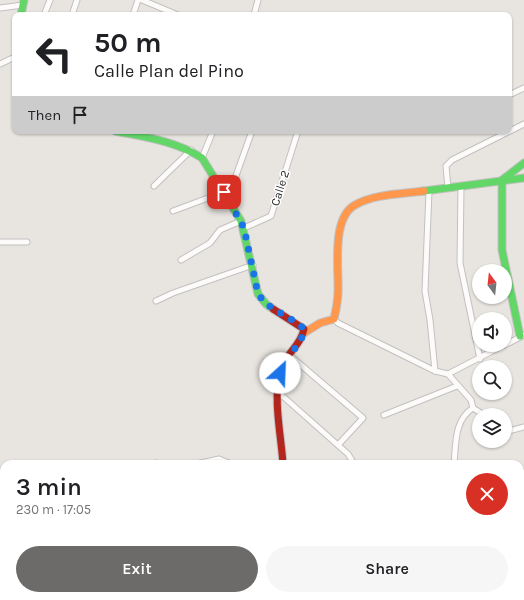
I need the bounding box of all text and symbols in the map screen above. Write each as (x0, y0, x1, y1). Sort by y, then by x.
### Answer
text: 50 m (94, 26, 162, 59)
icon: left (28, 28, 80, 80)
text: Calle Plan del Pino (94, 60, 244, 82)
icon: arrive (69, 104, 91, 126)
text: Then (28, 106, 61, 124)
street label: Calle 2 (268, 168, 292, 208)
pin (207, 175, 241, 209)
icon: arrive (213, 181, 235, 203)
north arrow (472, 264, 512, 304)
map controls (472, 264, 512, 448)
button: sound (472, 312, 512, 352)
position arrow (259, 352, 301, 394)
button: search (472, 360, 512, 400)
button: layers (472, 408, 512, 448)
text: 3 min (16, 473, 82, 501)
button: close (466, 473, 508, 515)
text: 230 m · 17:05 (16, 502, 91, 517)
button: Exit (16, 546, 258, 592)
button: Share (266, 546, 508, 592)

